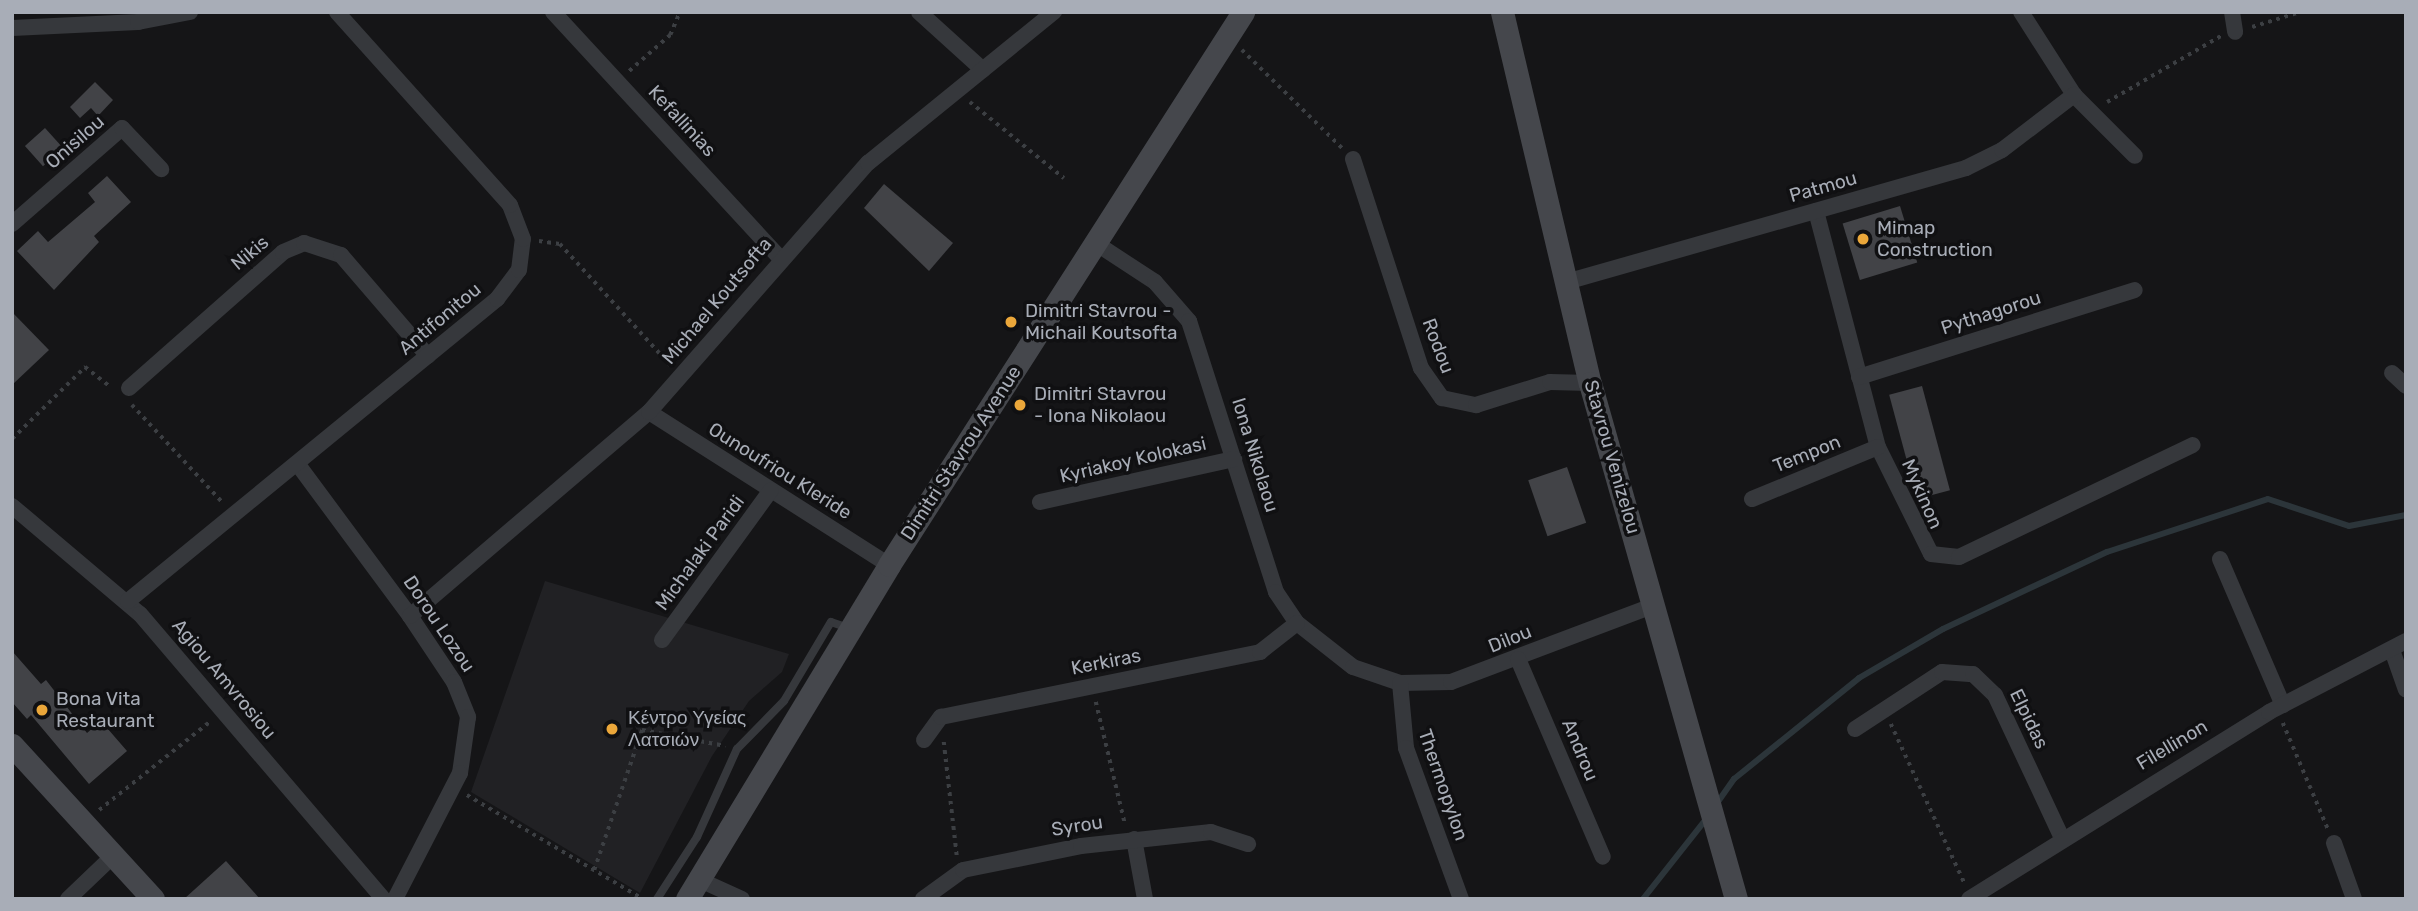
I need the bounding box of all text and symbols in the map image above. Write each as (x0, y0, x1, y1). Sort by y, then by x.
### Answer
street label: Kefallinias (643, 81, 721, 161)
street label: Onisilou (41, 110, 109, 174)
street label: Patmou (1787, 167, 1859, 207)
place label: Mimap Construction (1877, 217, 1993, 261)
street label: Nikis (227, 231, 273, 275)
marker: Mimap Construction (1855, 231, 1871, 247)
street label: Michael Koutsofta (657, 233, 777, 369)
street label: Antifonitou (394, 278, 486, 360)
street label: Pythagorou (1938, 286, 2044, 340)
place label: Dimitri Stavrou - Michail Koutsofta (1025, 300, 1177, 344)
marker: Dimitri Stavrou - Michail Koutsofta (1003, 314, 1019, 330)
street label: Rodou (1417, 315, 1459, 377)
street label: Dimitri Stavrou Avenue (896, 361, 1026, 545)
street label: Stavrou Venizelou (1579, 377, 1645, 537)
place label: Dimitri Stavrou - Iona Nikolaou (1034, 383, 1167, 427)
street label: Iona Nikolaou (1227, 395, 1283, 515)
marker: Dimitri Stavrou - Iona Nikolaou (1012, 397, 1028, 413)
street label: Ounoufriou Kleride (704, 418, 856, 524)
street label: Tempon (1770, 430, 1844, 478)
street label: Kyriakoy Kolokasi (1057, 432, 1209, 488)
street label: Mykinon (1897, 456, 1947, 532)
street label: Michalaki Paridi (651, 491, 749, 615)
street label: Dorou Lozou (398, 572, 480, 676)
street label: Agiou Amvrosiou (167, 614, 281, 744)
street label: Dilou (1485, 620, 1535, 658)
street label: Kerkiras (1069, 644, 1143, 680)
street label: Elpidas (2005, 685, 2053, 753)
place label: Bona Vita Restaurant (56, 688, 154, 732)
marker: Bona Vita Restaurant (34, 702, 50, 718)
place label: Κέντρο Υγείας Λατσιών (628, 707, 746, 751)
street label: Filellinon (2132, 715, 2212, 775)
street label: Androu (1557, 716, 1603, 784)
marker: Κέντρο Υγείας Λατσιών (602, 719, 622, 739)
street label: Thermopylon (1413, 726, 1473, 844)
street label: Syrou (1050, 811, 1104, 841)

